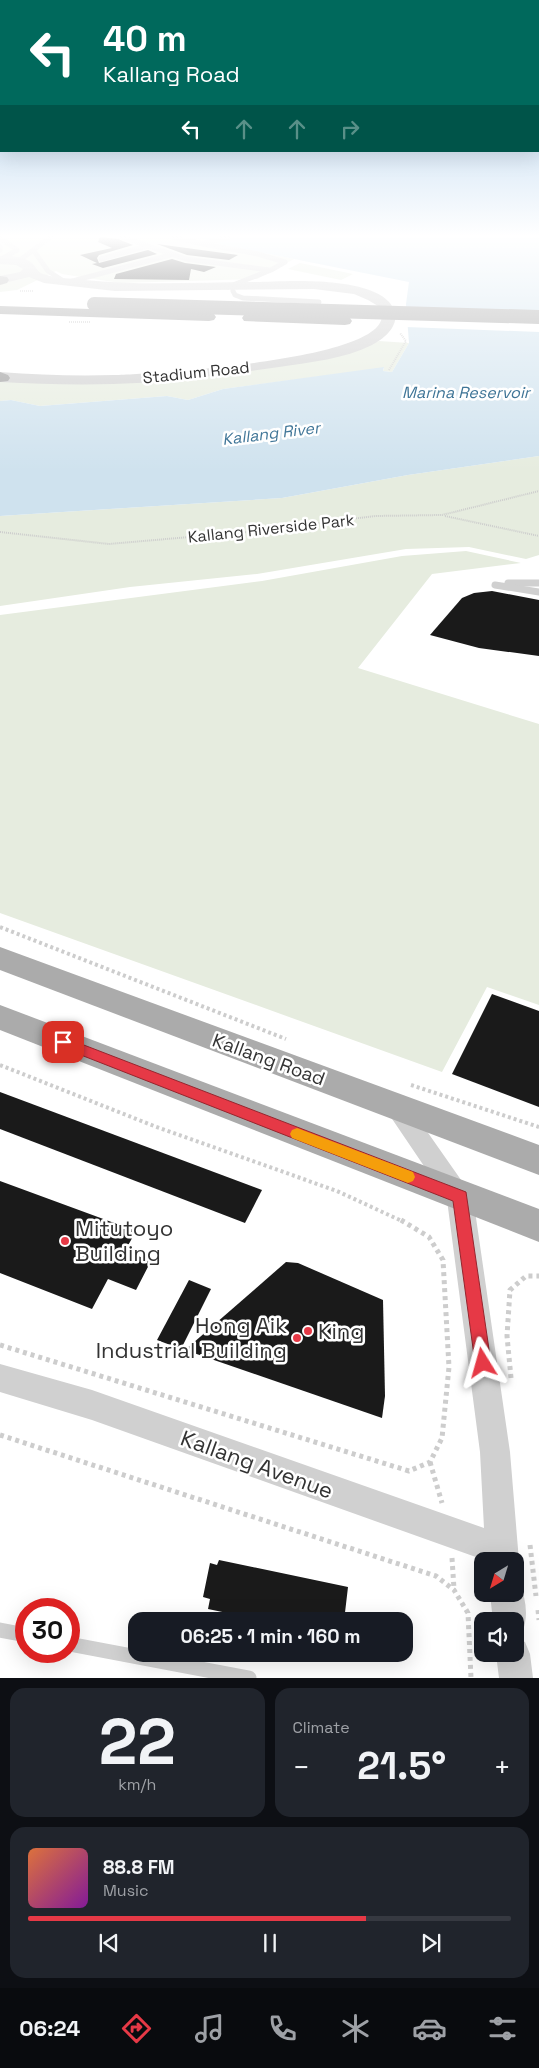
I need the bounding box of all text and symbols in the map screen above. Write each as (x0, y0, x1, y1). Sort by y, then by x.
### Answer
text: 40 m (103, 17, 187, 61)
icon: left (20, 20, 85, 85)
text: Kallang Road (103, 60, 240, 88)
icon: left (177, 115, 205, 143)
icon: ahead (230, 115, 258, 143)
icon: ahead (283, 115, 311, 143)
icon: right (336, 115, 364, 143)
street label: Stadium Road (142, 356, 250, 389)
water label: Marina Reservoir (402, 382, 532, 403)
water label: Kallang River (221, 417, 323, 450)
street label: Kallang Riverside Park (187, 509, 356, 548)
pin (42, 1021, 84, 1063)
icon: arrive (49, 1028, 77, 1056)
street label: Kallang Road (209, 1028, 329, 1091)
place label: Mitutoyo Building (75, 1214, 173, 1267)
marker: Mitutoyo Building (59, 1235, 71, 1247)
place label: Hong Aik Industrial Building (96, 1311, 287, 1364)
place label: King (318, 1317, 364, 1345)
marker: King (302, 1325, 314, 1337)
marker: Hong Aik Industrial Building (291, 1332, 303, 1344)
position arrow (456, 1336, 508, 1388)
street label: Kallang Avenue (177, 1423, 337, 1505)
north arrow (474, 1552, 524, 1602)
map controls (474, 1552, 524, 1662)
speed limit sign: 30 (15, 1598, 80, 1663)
button: sound (474, 1612, 524, 1662)
text: 06:25 · 1 min · 160 m (180, 1624, 361, 1649)
text: 22 (99, 1700, 176, 1783)
text: Climate (293, 1717, 350, 1738)
text: 21.5° (357, 1742, 446, 1790)
text: − (293, 1749, 310, 1785)
text: + (494, 1749, 511, 1785)
text: km/h (118, 1774, 156, 1795)
text: 88.8 FM (103, 1855, 175, 1880)
text: Music (103, 1880, 149, 1901)
icon: previous (95, 1929, 123, 1957)
icon: pause (256, 1929, 284, 1957)
icon: next (417, 1929, 445, 1957)
icon: directions (119, 2011, 154, 2046)
icon: music (192, 2011, 227, 2046)
icon: phone (265, 2011, 300, 2046)
icon: climate (338, 2011, 373, 2046)
icon: car (412, 2011, 447, 2046)
icon: filters (485, 2011, 520, 2046)
text: 06:24 (19, 2014, 80, 2042)

